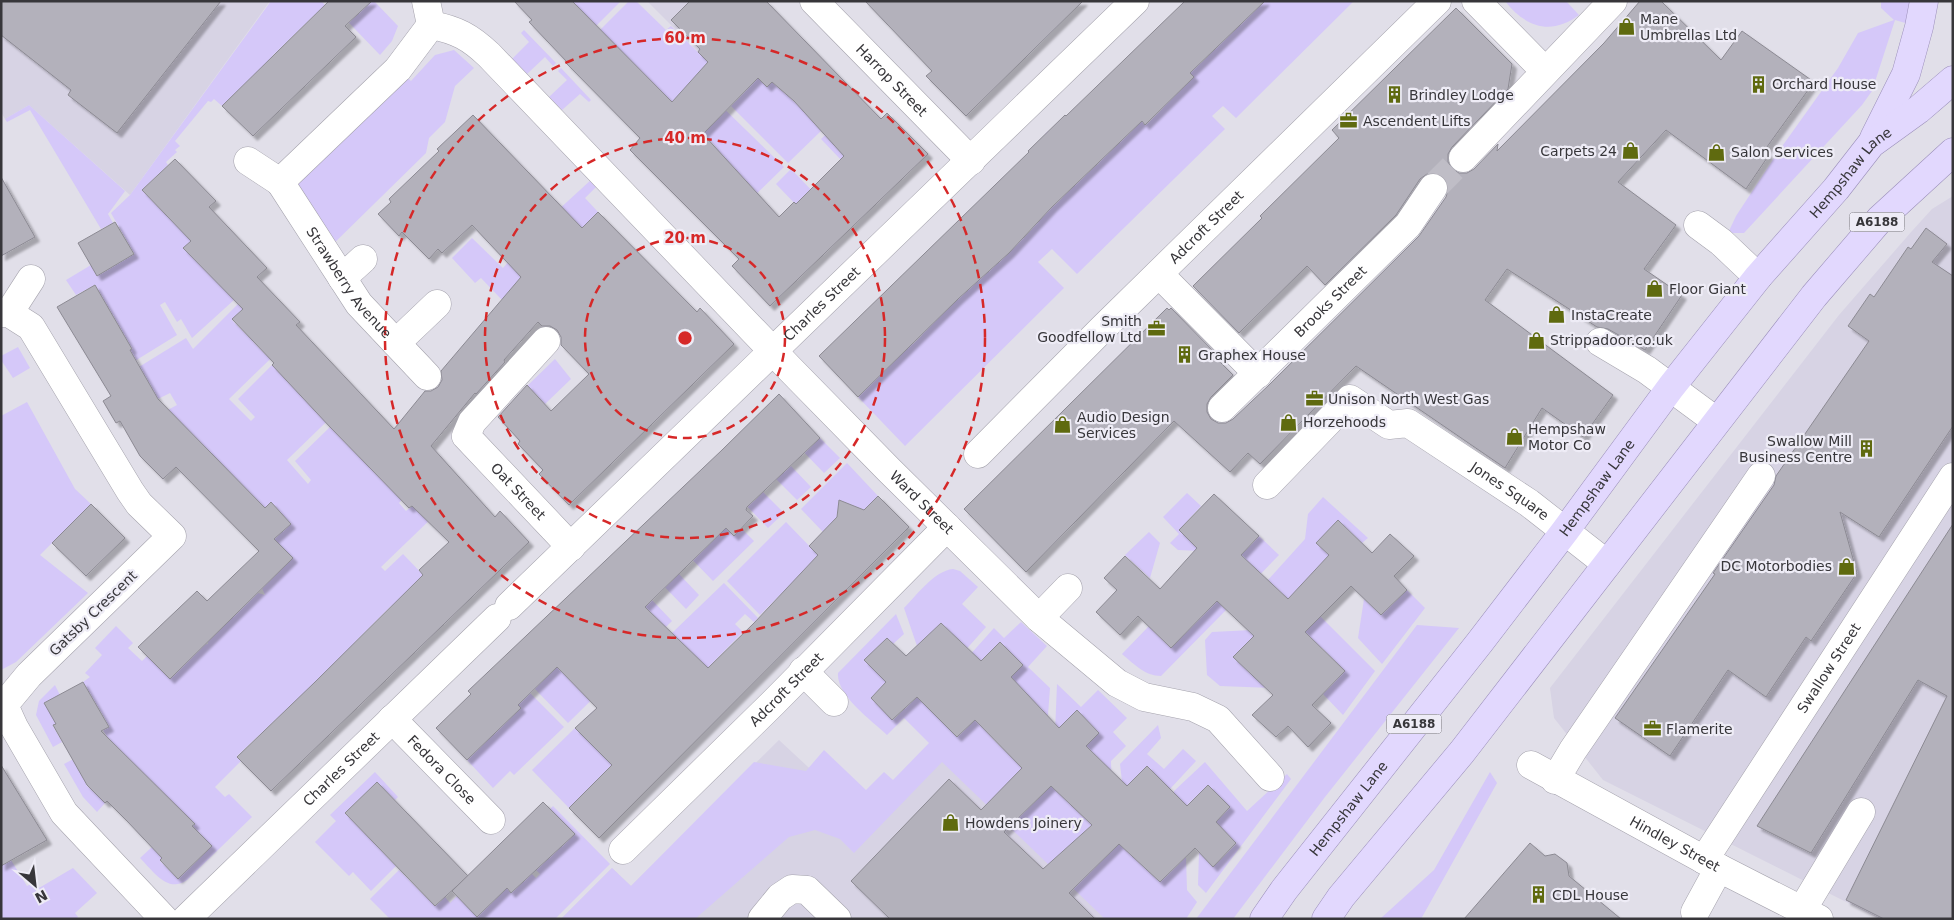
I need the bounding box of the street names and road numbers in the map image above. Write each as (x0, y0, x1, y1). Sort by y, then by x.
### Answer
street label: Harrop Street (853, 41, 931, 120)
street label: Hempshaw Lane (1806, 124, 1895, 221)
street label: Adcroft Street (1166, 187, 1247, 267)
road number: A6188 (1850, 212, 1904, 232)
street label: Strawberry Avenue (303, 224, 395, 341)
street label: Brooks Street (1291, 262, 1370, 340)
street label: Charles Street (780, 263, 864, 344)
street label: Hempshaw Lane (1556, 436, 1638, 539)
street label: Jones Square (1467, 458, 1552, 524)
street label: Oat Street (488, 460, 549, 523)
street label: Ward Street (887, 468, 957, 538)
street label: Gatsby Crescent (46, 567, 141, 659)
street label: Swallow Street (1794, 620, 1864, 716)
street label: Adcroft Street (746, 649, 827, 729)
road number: A6188 (1386, 714, 1442, 734)
street label: Charles Street (300, 728, 383, 809)
street label: Fedora Close (404, 732, 479, 808)
street label: Hempshaw Lane (1306, 758, 1391, 859)
street label: Hindley Street (1627, 813, 1723, 875)

